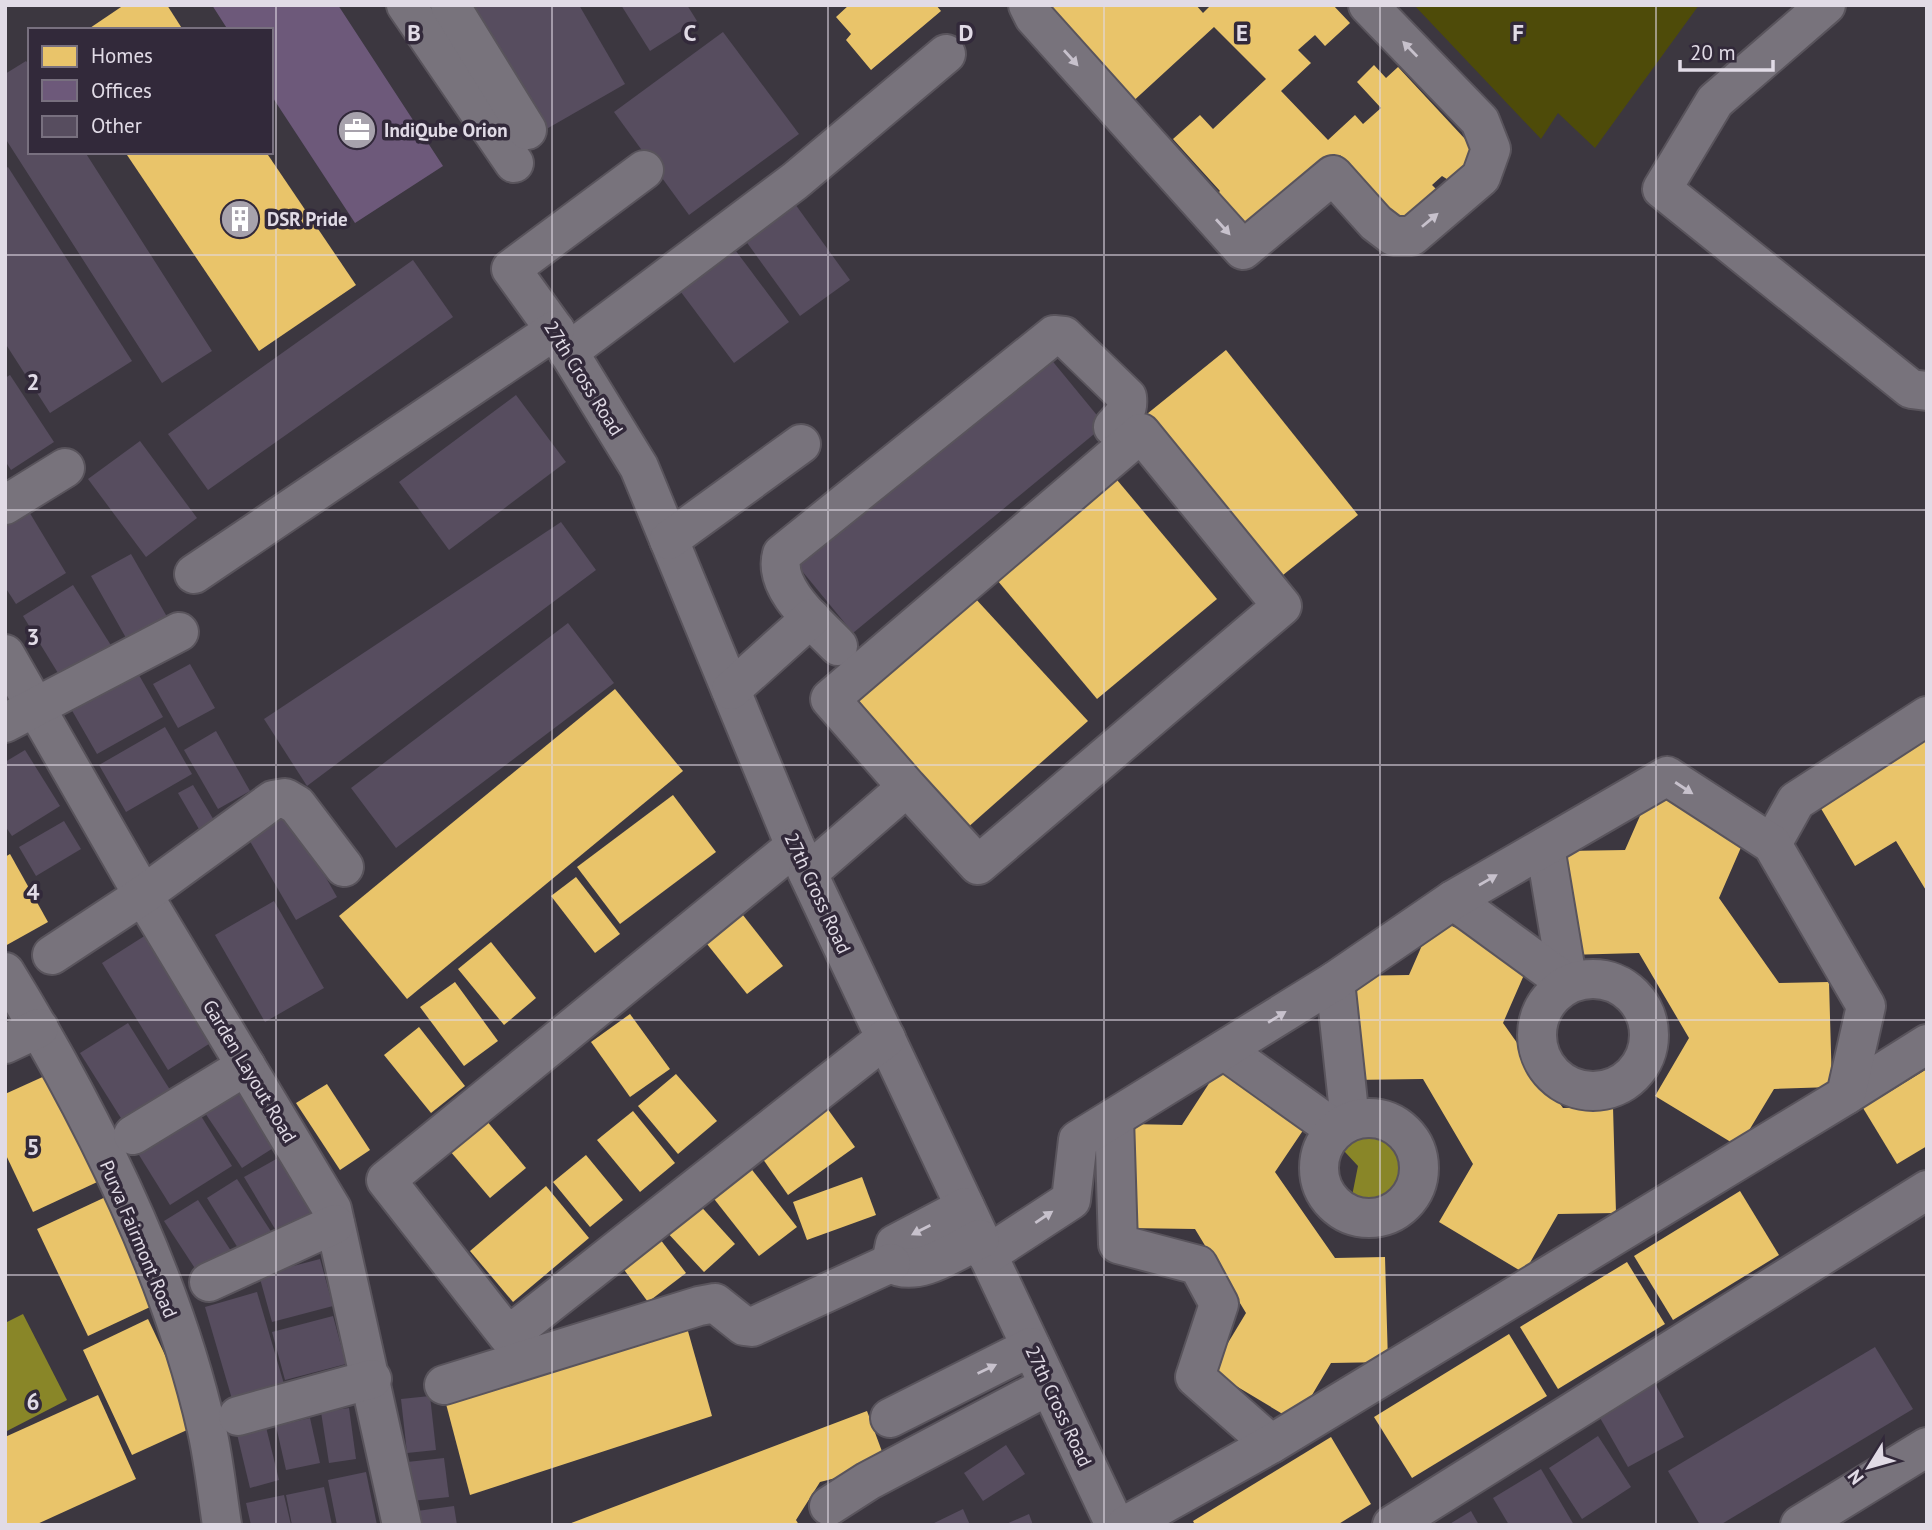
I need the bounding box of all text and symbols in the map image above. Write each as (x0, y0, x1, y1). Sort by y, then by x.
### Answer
text: B (407, 18, 421, 47)
text: C (684, 18, 697, 47)
text: D (959, 18, 973, 47)
text: E (1236, 18, 1248, 47)
text: F (1512, 18, 1524, 47)
legend (28, 28, 273, 154)
scale bar (1680, 28, 1773, 72)
text: 20 m (1690, 39, 1736, 66)
one-way arrow (1403, 41, 1419, 58)
text: Homes (91, 42, 153, 69)
one-way arrow (1062, 49, 1078, 66)
text: Offices (91, 77, 152, 104)
office icon: IndiQube Orion (336, 109, 378, 151)
text: Other (91, 112, 142, 139)
place label: IndiQube Orion (384, 118, 508, 142)
building icon: DSR Pride (219, 198, 261, 240)
place label: DSR Pride (267, 207, 348, 231)
one-way arrow (1420, 213, 1438, 228)
one-way arrow (1215, 218, 1231, 236)
street label: 27th Cross Road (539, 316, 629, 440)
text: 2 (26, 367, 40, 396)
text: 3 (26, 622, 40, 651)
one-way arrow (1674, 781, 1694, 794)
street label: 27th Cross Road (780, 829, 856, 957)
one-way arrow (1478, 874, 1497, 886)
text: 4 (26, 877, 40, 906)
street label: Garden Layout Road (198, 995, 302, 1147)
one-way arrow (1267, 1011, 1286, 1024)
text: 5 (26, 1132, 40, 1161)
street label: Purva Fairmont Road (95, 1157, 183, 1321)
one-way arrow (1035, 1211, 1054, 1224)
one-way arrow (911, 1224, 931, 1235)
street label: 27th Cross Road (1021, 1342, 1097, 1470)
one-way arrow (977, 1363, 997, 1374)
text: 6 (26, 1387, 40, 1416)
north arrow (1834, 1432, 1904, 1502)
text: N (1842, 1465, 1869, 1489)

